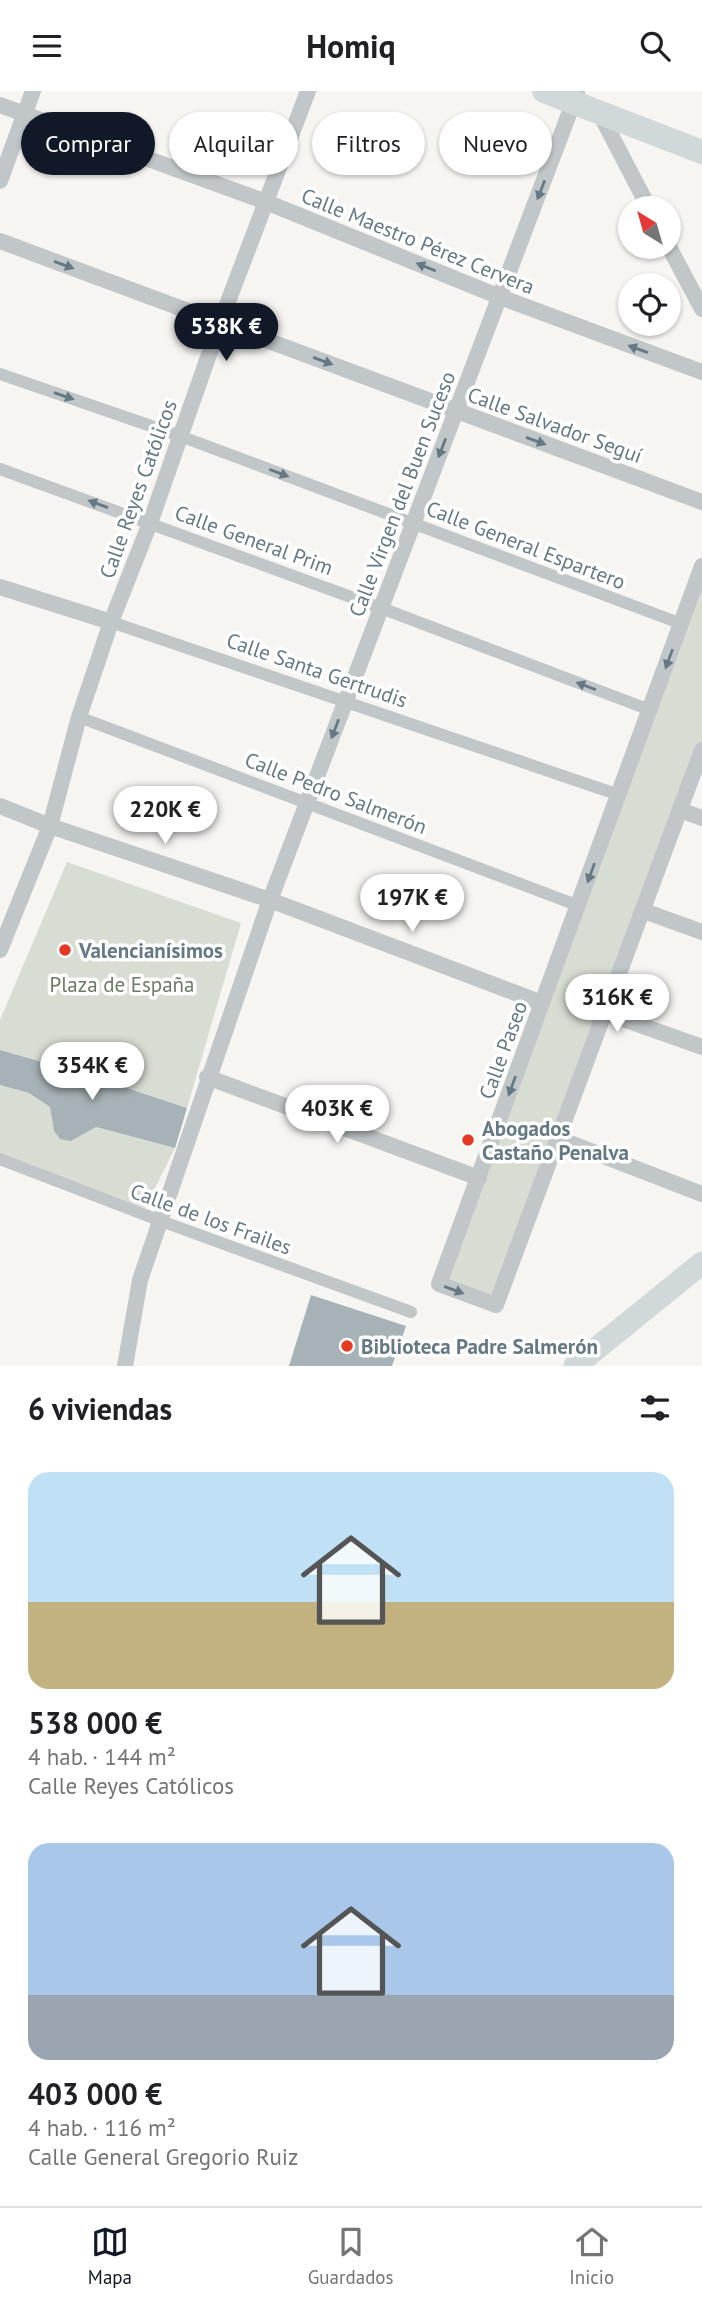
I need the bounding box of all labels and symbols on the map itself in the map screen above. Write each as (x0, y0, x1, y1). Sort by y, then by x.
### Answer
one-way arrow (535, 179, 546, 200)
street label: Calle Maestro Pérez Cervera (297, 182, 539, 300)
north arrow (618, 196, 681, 259)
one-way arrow (53, 260, 74, 271)
one-way arrow (415, 262, 436, 273)
pin: 538K € (169, 303, 283, 363)
one-way arrow (627, 343, 648, 354)
one-way arrow (313, 356, 334, 367)
street label: Calle Virgen del Buen Suceso (343, 367, 461, 621)
street label: Calle Salvador Seguí (464, 381, 646, 469)
one-way arrow (54, 391, 75, 402)
street label: Calle Reyes Católicos (93, 396, 183, 582)
one-way arrow (526, 436, 547, 447)
one-way arrow (436, 437, 447, 458)
one-way arrow (268, 468, 289, 479)
street label: Calle General Espartero (423, 495, 629, 595)
one-way arrow (87, 498, 108, 509)
street label: Calle General Prim (171, 499, 337, 581)
street label: Calle Santa Gertrudis (223, 626, 411, 714)
one-way arrow (663, 648, 674, 669)
one-way arrow (576, 680, 597, 691)
one-way arrow (329, 719, 340, 740)
street label: Calle Pedro Salmerón (241, 746, 431, 840)
pin: 220K € (108, 787, 222, 846)
one-way arrow (585, 862, 596, 883)
pin: 197K € (355, 875, 469, 934)
place label: Valencianísimos (78, 937, 223, 964)
marker: Valencianísimos (57, 942, 73, 958)
park label: Plaza de España (49, 971, 195, 998)
pin: 316K € (560, 975, 674, 1034)
street label: Calle Paseo (473, 997, 533, 1103)
pin: 354K € (35, 1042, 149, 1102)
one-way arrow (506, 1075, 517, 1096)
pin: 403K € (280, 1086, 394, 1145)
place label: Abogados Castaño Penalva (482, 1115, 629, 1166)
marker: Abogados Castaño Penalva (460, 1132, 476, 1148)
street label: Calle de los Frailes (127, 1177, 295, 1261)
one-way arrow (444, 1285, 465, 1296)
place label: Biblioteca Padre Salmerón (361, 1333, 598, 1360)
marker: Biblioteca Padre Salmerón (339, 1338, 355, 1354)

